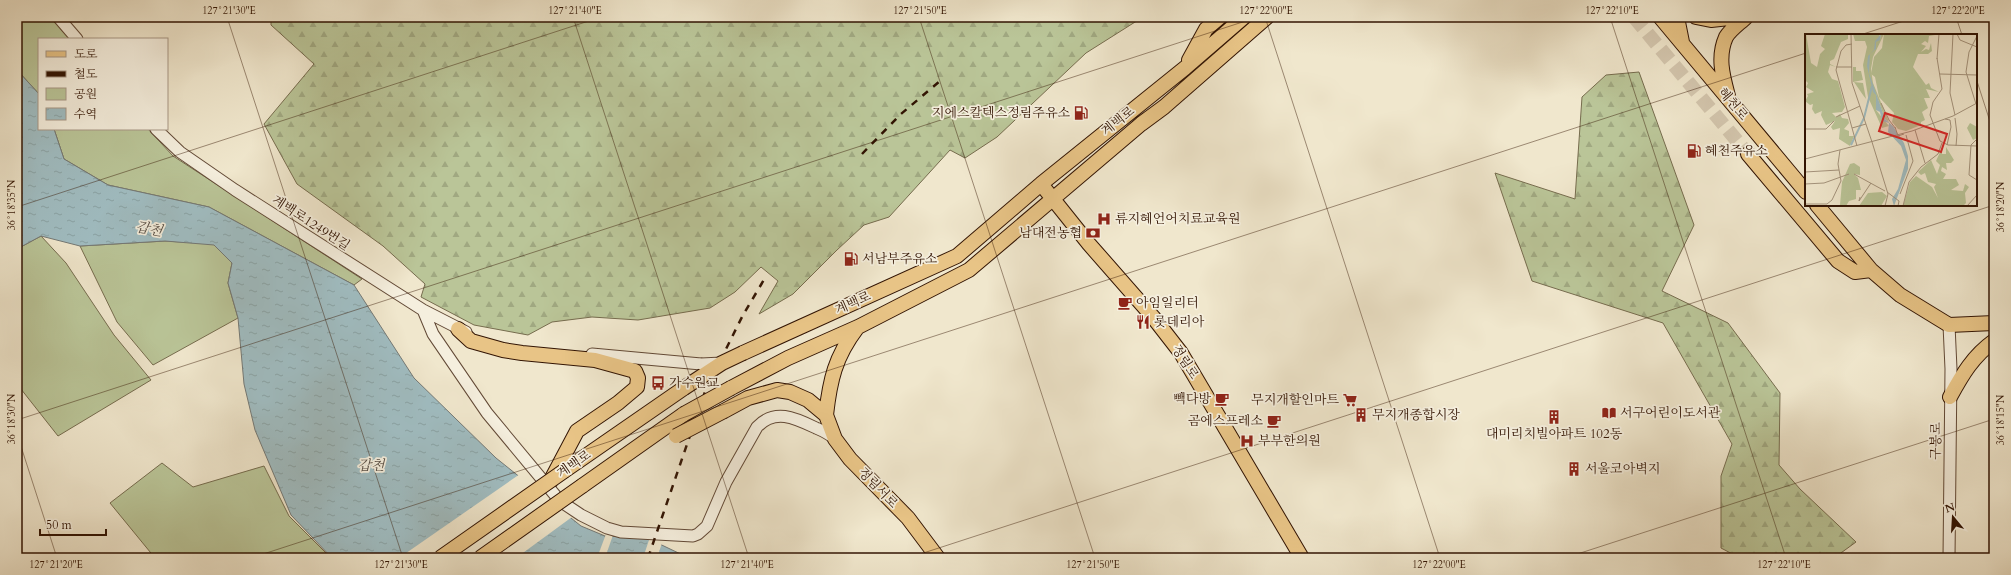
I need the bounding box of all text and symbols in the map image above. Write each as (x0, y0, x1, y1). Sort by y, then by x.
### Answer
text: 127°21'30"E (202, 4, 256, 18)
text: 127°21'40"E (548, 4, 602, 18)
text: 127°21'50"E (893, 4, 947, 18)
text: 127°22'00"E (1239, 4, 1293, 18)
text: 127°22'10"E (1585, 4, 1639, 18)
text: 127°22'20"E (1931, 4, 1985, 18)
inset map (1805, 34, 1977, 206)
legend (38, 38, 168, 130)
text: 도로 (74, 46, 98, 62)
text: 철도 (74, 66, 98, 82)
street label: 혜천로 (1714, 84, 1752, 125)
text: 공원 (74, 86, 97, 102)
street label: 계백로 (1098, 102, 1139, 140)
place label: 지에스칼텍스정림주유소 (932, 104, 1070, 122)
fuel station icon: 지에스칼텍스정림주유소 (1073, 105, 1089, 121)
text: 수역 (74, 106, 97, 122)
place label: 혜천주유소 (1705, 142, 1768, 160)
fuel station icon: 혜천주유소 (1686, 143, 1702, 159)
text: 36°18'35"N (5, 179, 19, 230)
text: 36°18'20"N (1994, 181, 2008, 232)
street label: 계백로1249번길 (269, 191, 353, 255)
place label: 류지혜언어치료교육원 (1115, 210, 1241, 228)
hospital icon: 류지혜언어치료교육원 (1096, 211, 1112, 227)
water label: 갑천 (134, 217, 165, 241)
place label: 남대전농협 (1019, 224, 1082, 242)
bank icon: 남대전농협 (1085, 225, 1101, 241)
place label: 서남부주유소 (862, 250, 938, 268)
fuel station icon: 서남부주유소 (843, 251, 859, 267)
street label: 계백로 (832, 287, 874, 319)
place label: 아임일리터 (1136, 294, 1199, 312)
cafe icon: 아임일리터 (1117, 295, 1133, 311)
place label: 롯데리아 (1154, 313, 1205, 331)
restaurant icon: 롯데리아 (1135, 314, 1151, 330)
street label: 정림로 (1167, 341, 1203, 383)
place label: 가수원교 (669, 374, 720, 392)
bus stop icon: 가수원교 (650, 375, 666, 391)
place label: 빽다방 (1173, 390, 1211, 408)
cafe icon: 빽다방 (1214, 391, 1230, 407)
place label: 무지개할인마트 (1251, 391, 1339, 409)
supermarket icon: 무지개할인마트 (1342, 392, 1358, 408)
text: 36°18'30"N (5, 393, 19, 444)
text: 36°18'15"N (1994, 394, 2008, 445)
place label: 서구어린이도서관 (1620, 404, 1721, 422)
library icon: 서구어린이도서관 (1601, 405, 1617, 421)
place label: 무지개종합시장 (1372, 406, 1460, 424)
building icon: 무지개종합시장 (1353, 407, 1369, 423)
building icon: 대미리치빌아파트 102동 (1546, 409, 1562, 425)
place label: 곰에스프레소 (1188, 412, 1263, 430)
cafe icon: 곰에스프레소 (1266, 413, 1282, 429)
street label: 구봉로 (1927, 422, 1945, 460)
place label: 대미리치빌아파트 102동 (1486, 425, 1623, 443)
place label: 부부한의원 (1258, 432, 1321, 450)
hospital icon: 부부한의원 (1239, 433, 1255, 449)
street label: 계백로 (553, 446, 595, 482)
water label: 갑천 (357, 456, 386, 475)
place label: 서울코아벽지 (1585, 460, 1660, 478)
building icon: 서울코아벽지 (1566, 461, 1582, 477)
street label: 정림서로 (854, 464, 902, 513)
north arrow (1933, 497, 1973, 537)
text: N (1943, 499, 1957, 517)
scale bar (40, 511, 106, 537)
text: 50 m (46, 517, 73, 533)
text: 127°21'20"E (29, 558, 83, 572)
text: 127°21'30"E (374, 558, 428, 572)
text: 127°21'40"E (720, 558, 774, 572)
text: 127°21'50"E (1066, 558, 1120, 572)
text: 127°22'00"E (1412, 558, 1466, 572)
text: 127°22'10"E (1757, 558, 1811, 572)

